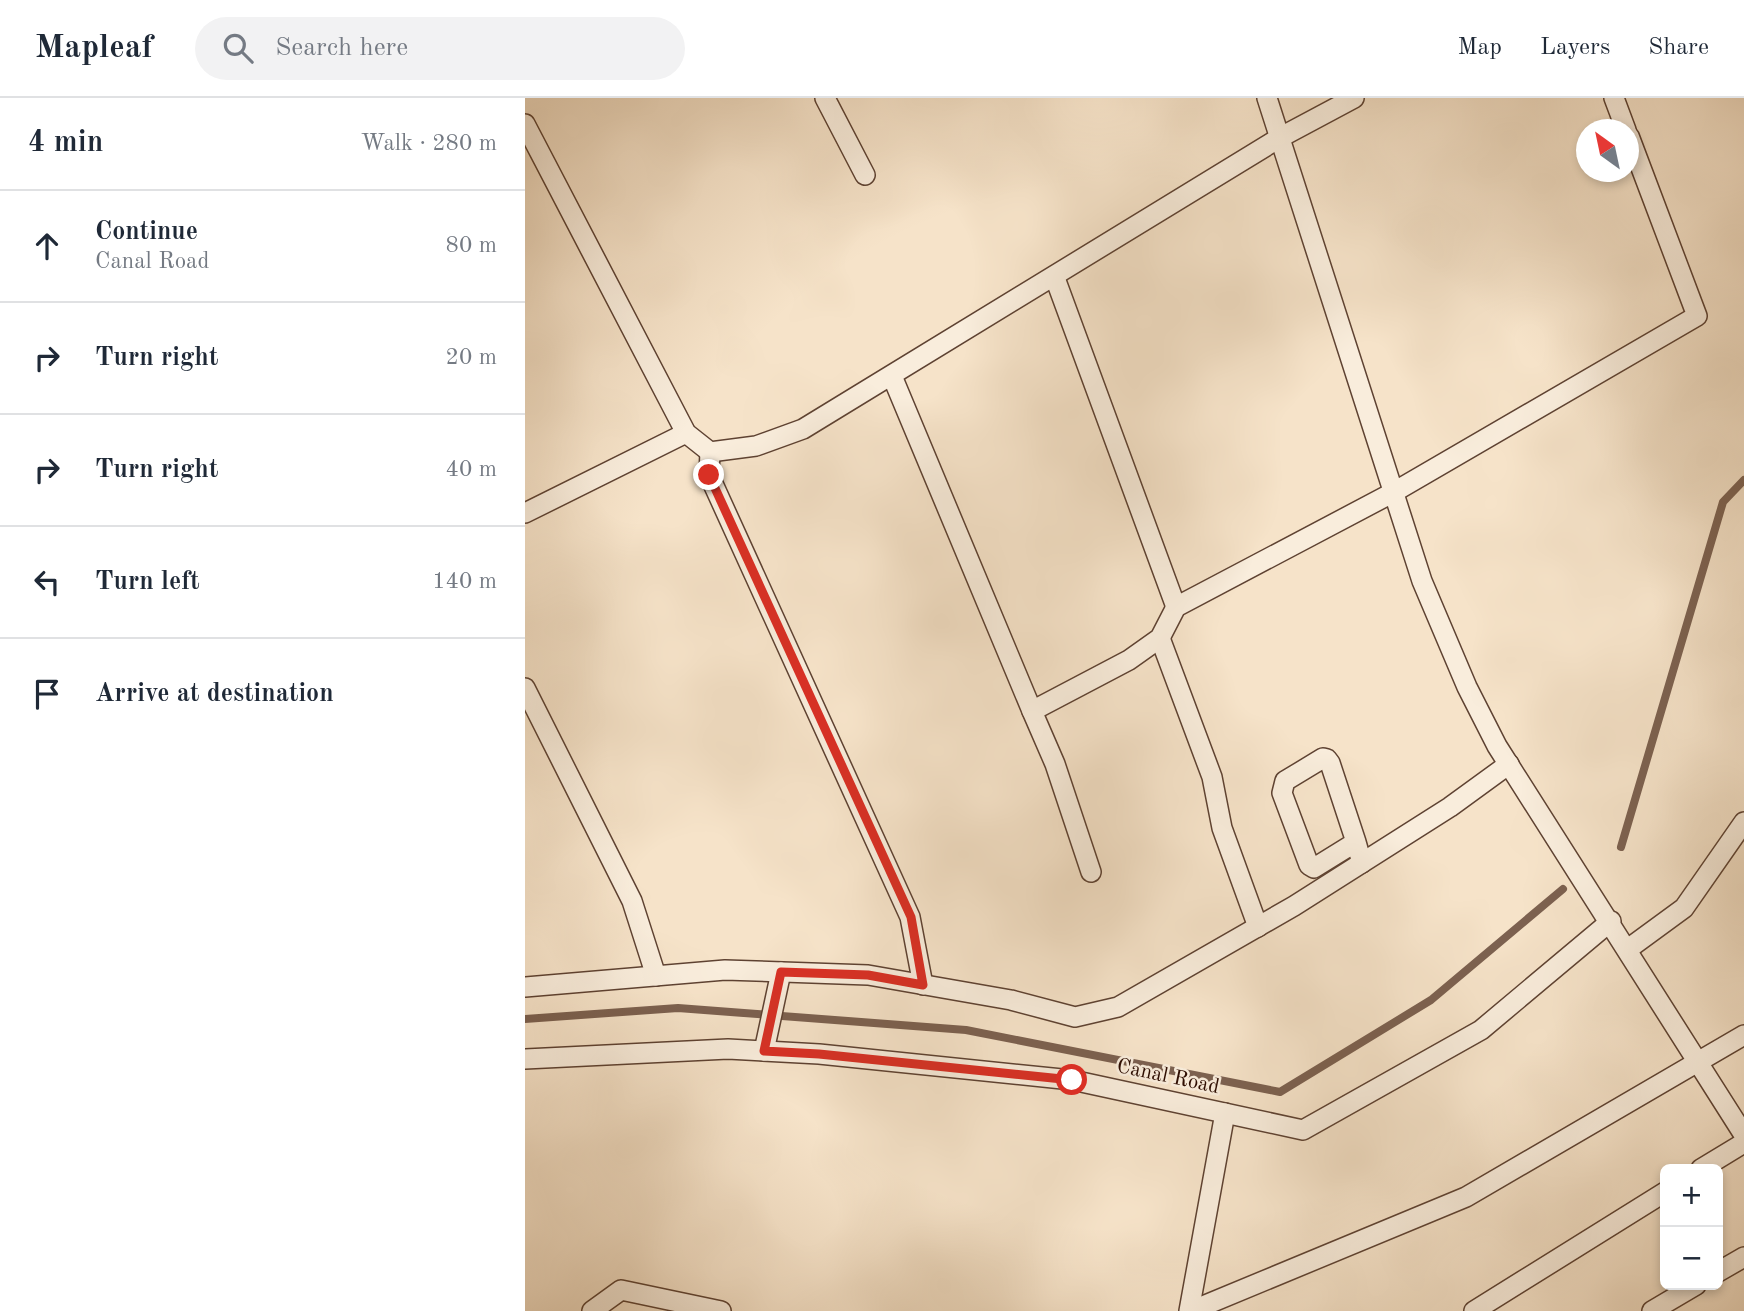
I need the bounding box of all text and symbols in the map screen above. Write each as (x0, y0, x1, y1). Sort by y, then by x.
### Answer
search box (195, 17, 685, 80)
icon: search (219, 29, 257, 67)
text: Mapleaf (35, 32, 153, 65)
text: Search here (275, 35, 408, 61)
text: Map (1458, 36, 1502, 60)
text: Layers (1540, 36, 1610, 60)
text: Share (1648, 36, 1709, 60)
north arrow (1576, 119, 1639, 182)
text: 4 min (28, 128, 103, 158)
text: Walk · 280 m (361, 132, 497, 155)
text: Continue (95, 219, 198, 245)
icon: ahead (28, 227, 66, 265)
text: 80 m (446, 234, 497, 257)
text: Canal Road (95, 250, 209, 273)
icon: right (28, 339, 66, 377)
text: Turn right (95, 345, 218, 371)
text: 20 m (446, 346, 497, 369)
icon: right (28, 451, 66, 489)
text: Turn right (95, 457, 218, 483)
text: 40 m (446, 458, 497, 481)
route end (693, 459, 724, 490)
icon: left (28, 563, 66, 601)
text: Turn left (95, 569, 200, 595)
text: 140 m (432, 570, 497, 593)
icon: arrive (28, 675, 66, 713)
text: Arrive at destination (95, 681, 334, 707)
street label: Canal Road (1115, 1056, 1221, 1098)
route start (1056, 1064, 1087, 1095)
map controls (1660, 1164, 1723, 1290)
button: + (1660, 1164, 1723, 1227)
button: − (1660, 1227, 1723, 1290)

